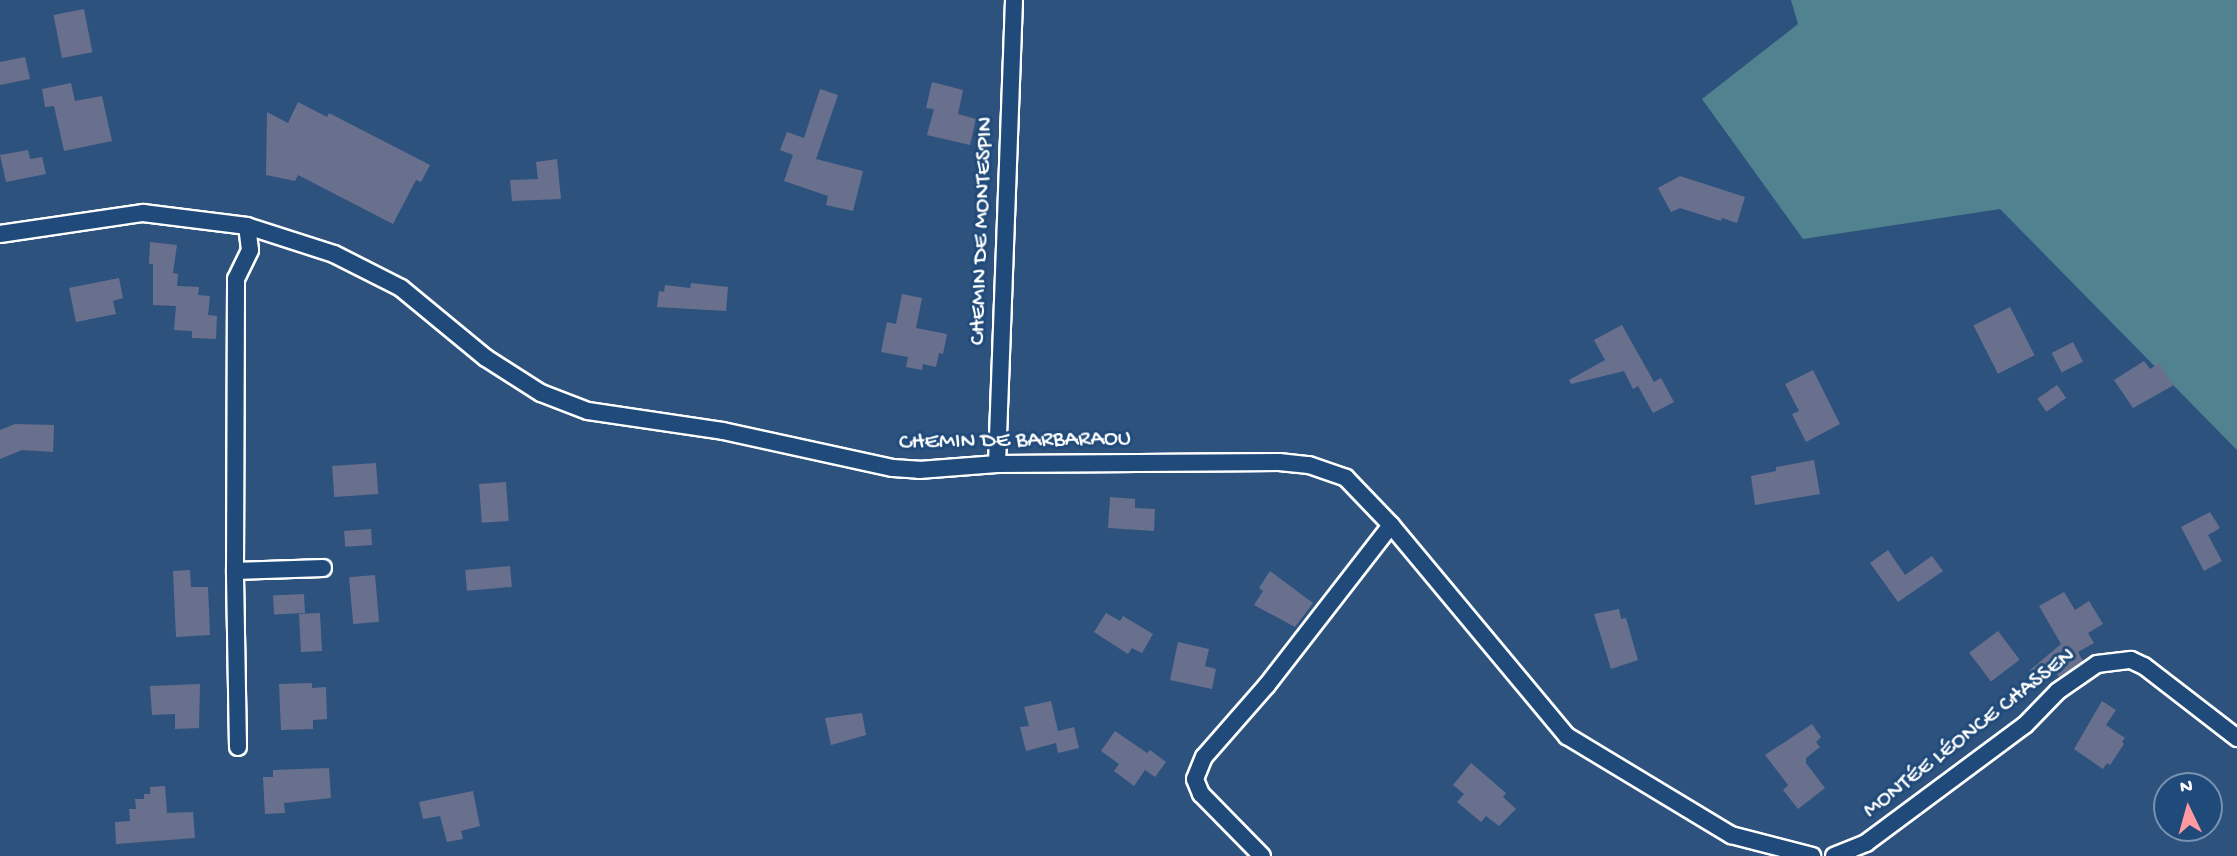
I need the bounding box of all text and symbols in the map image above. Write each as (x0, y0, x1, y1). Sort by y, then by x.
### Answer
street label: CHEMIN DE MONTESPIN (965, 116, 1001, 346)
street label: CHEMIN DE BARBARAOU (899, 426, 1131, 458)
street label: MONTÉE LÉONCE CHASSEN (1858, 643, 2082, 825)
north arrow (2153, 772, 2223, 842)
text: N (2179, 776, 2193, 800)

